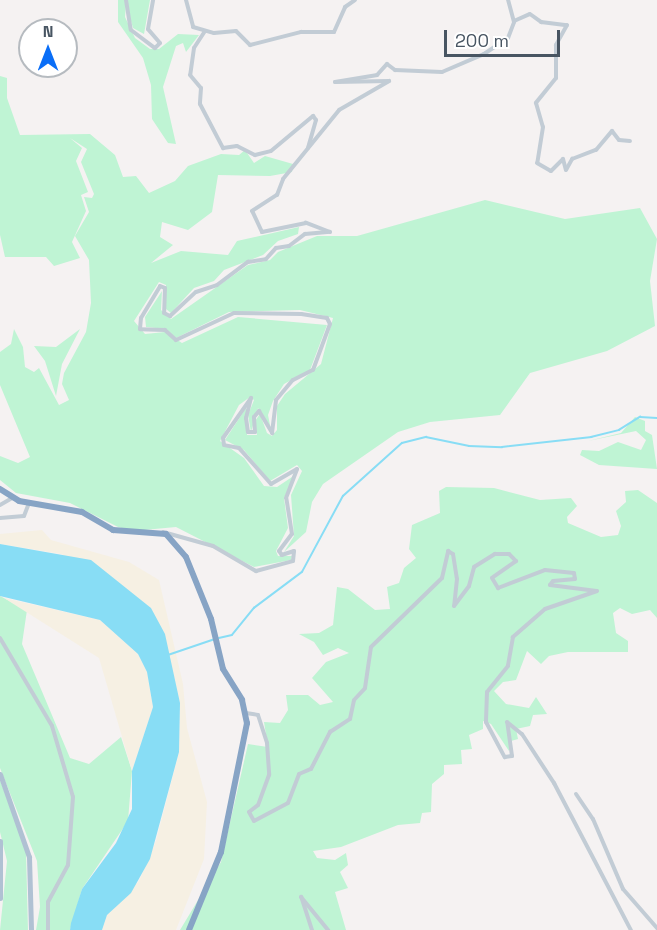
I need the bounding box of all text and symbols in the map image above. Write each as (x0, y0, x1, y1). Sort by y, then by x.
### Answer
north arrow (18, 18, 78, 78)
scale bar (447, 18, 562, 56)
text: N (43, 21, 53, 42)
text: 200 m (455, 29, 509, 52)

